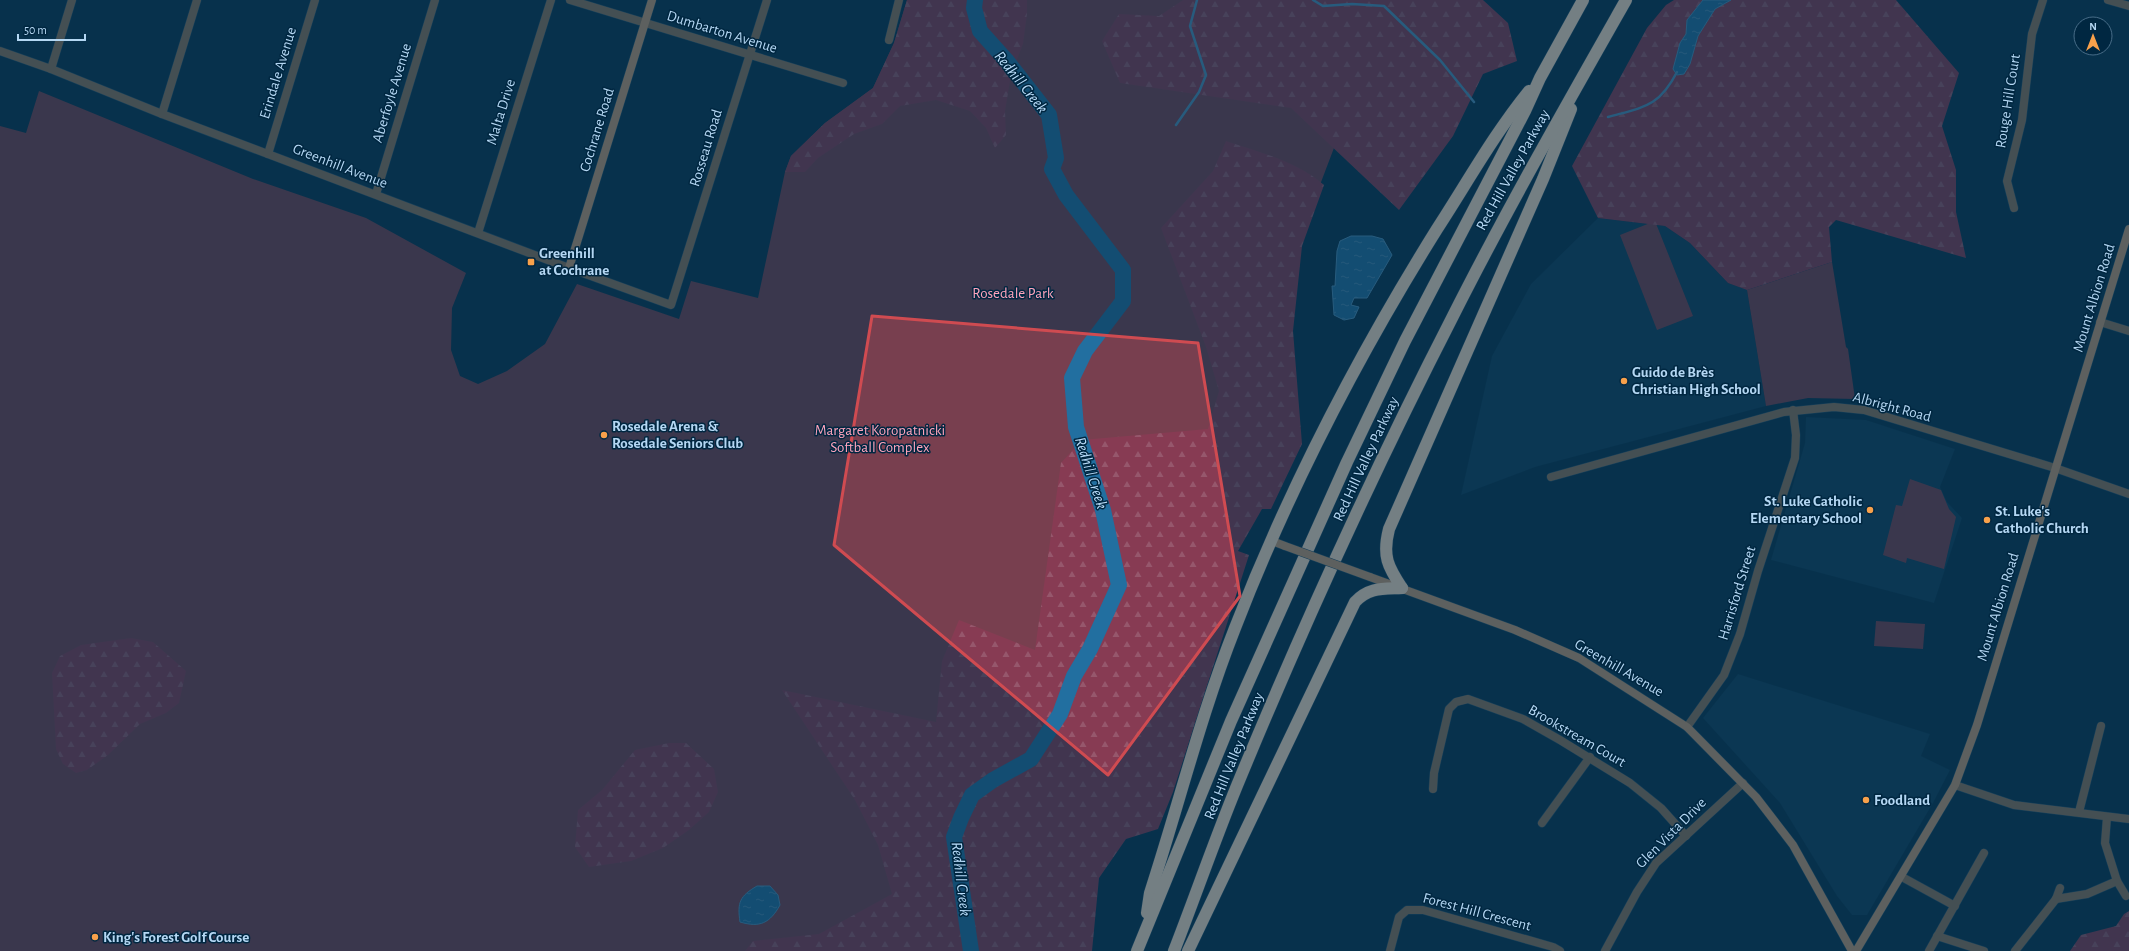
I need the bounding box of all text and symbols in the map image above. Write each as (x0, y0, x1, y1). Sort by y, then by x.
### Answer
street label: Dumbarton Avenue (665, 8, 779, 56)
scale bar (18, 16, 85, 42)
north arrow (2073, 16, 2113, 56)
text: N (2089, 21, 2097, 32)
text: 50 m (24, 24, 47, 36)
street label: Erindale Avenue (257, 25, 299, 121)
street label: Aberfoyle Avenue (370, 42, 414, 144)
water label: Redhill Creek (991, 48, 1051, 116)
street label: Rouge Hill Court (1993, 53, 2023, 149)
street label: Malta Drive (484, 77, 518, 147)
street label: Cochrane Road (577, 86, 617, 174)
street label: Rosseau Road (687, 107, 725, 188)
street label: Red Hill Valley Parkway (1474, 107, 1553, 233)
street label: Greenhill Avenue (291, 141, 390, 191)
street label: Mount Albion Road (2070, 242, 2118, 354)
place label: Greenhill at Cochrane (539, 246, 609, 278)
marker: Greenhill at Cochrane (526, 257, 536, 267)
park label: Rosedale Park (972, 286, 1054, 301)
place label: Guido de Brès Christian High School (1632, 365, 1761, 397)
marker: Guido de Brès Christian High School (1619, 376, 1629, 386)
street label: Albright Road (1851, 389, 1933, 425)
street label: Red Hill Valley Parkway (1331, 394, 1402, 524)
place label: Rosedale Arena & Rosedale Seniors Club (612, 419, 743, 451)
park label: Margaret Koropatnicki Softball Complex (815, 423, 945, 455)
marker: Rosedale Arena & Rosedale Seniors Club (599, 430, 609, 440)
water label: Redhill Creek (1072, 435, 1110, 511)
place label: St. Luke Catholic Elementary School (1750, 494, 1862, 526)
place label: St. Luke's Catholic Church (1995, 504, 2089, 536)
marker: St. Luke Catholic Elementary School (1865, 505, 1875, 515)
marker: St. Luke's Catholic Church (1982, 515, 1992, 525)
street label: Harrisford Street (1716, 544, 1758, 642)
street label: Mount Albion Road (1974, 551, 2022, 663)
street label: Greenhill Avenue (1572, 636, 1666, 700)
street label: Red Hill Valley Parkway (1202, 690, 1267, 822)
street label: Brookstream Court (1526, 702, 1628, 770)
place label: Foodland (1874, 793, 1930, 808)
street label: Glen Vista Drive (1633, 795, 1709, 871)
marker: Foodland (1861, 795, 1871, 805)
water label: Redhill Creek (949, 841, 973, 917)
street label: Forest Hill Crescent (1421, 890, 1533, 934)
place label: King's Forest Golf Course (103, 930, 249, 945)
marker: King's Forest Golf Course (90, 932, 100, 942)

